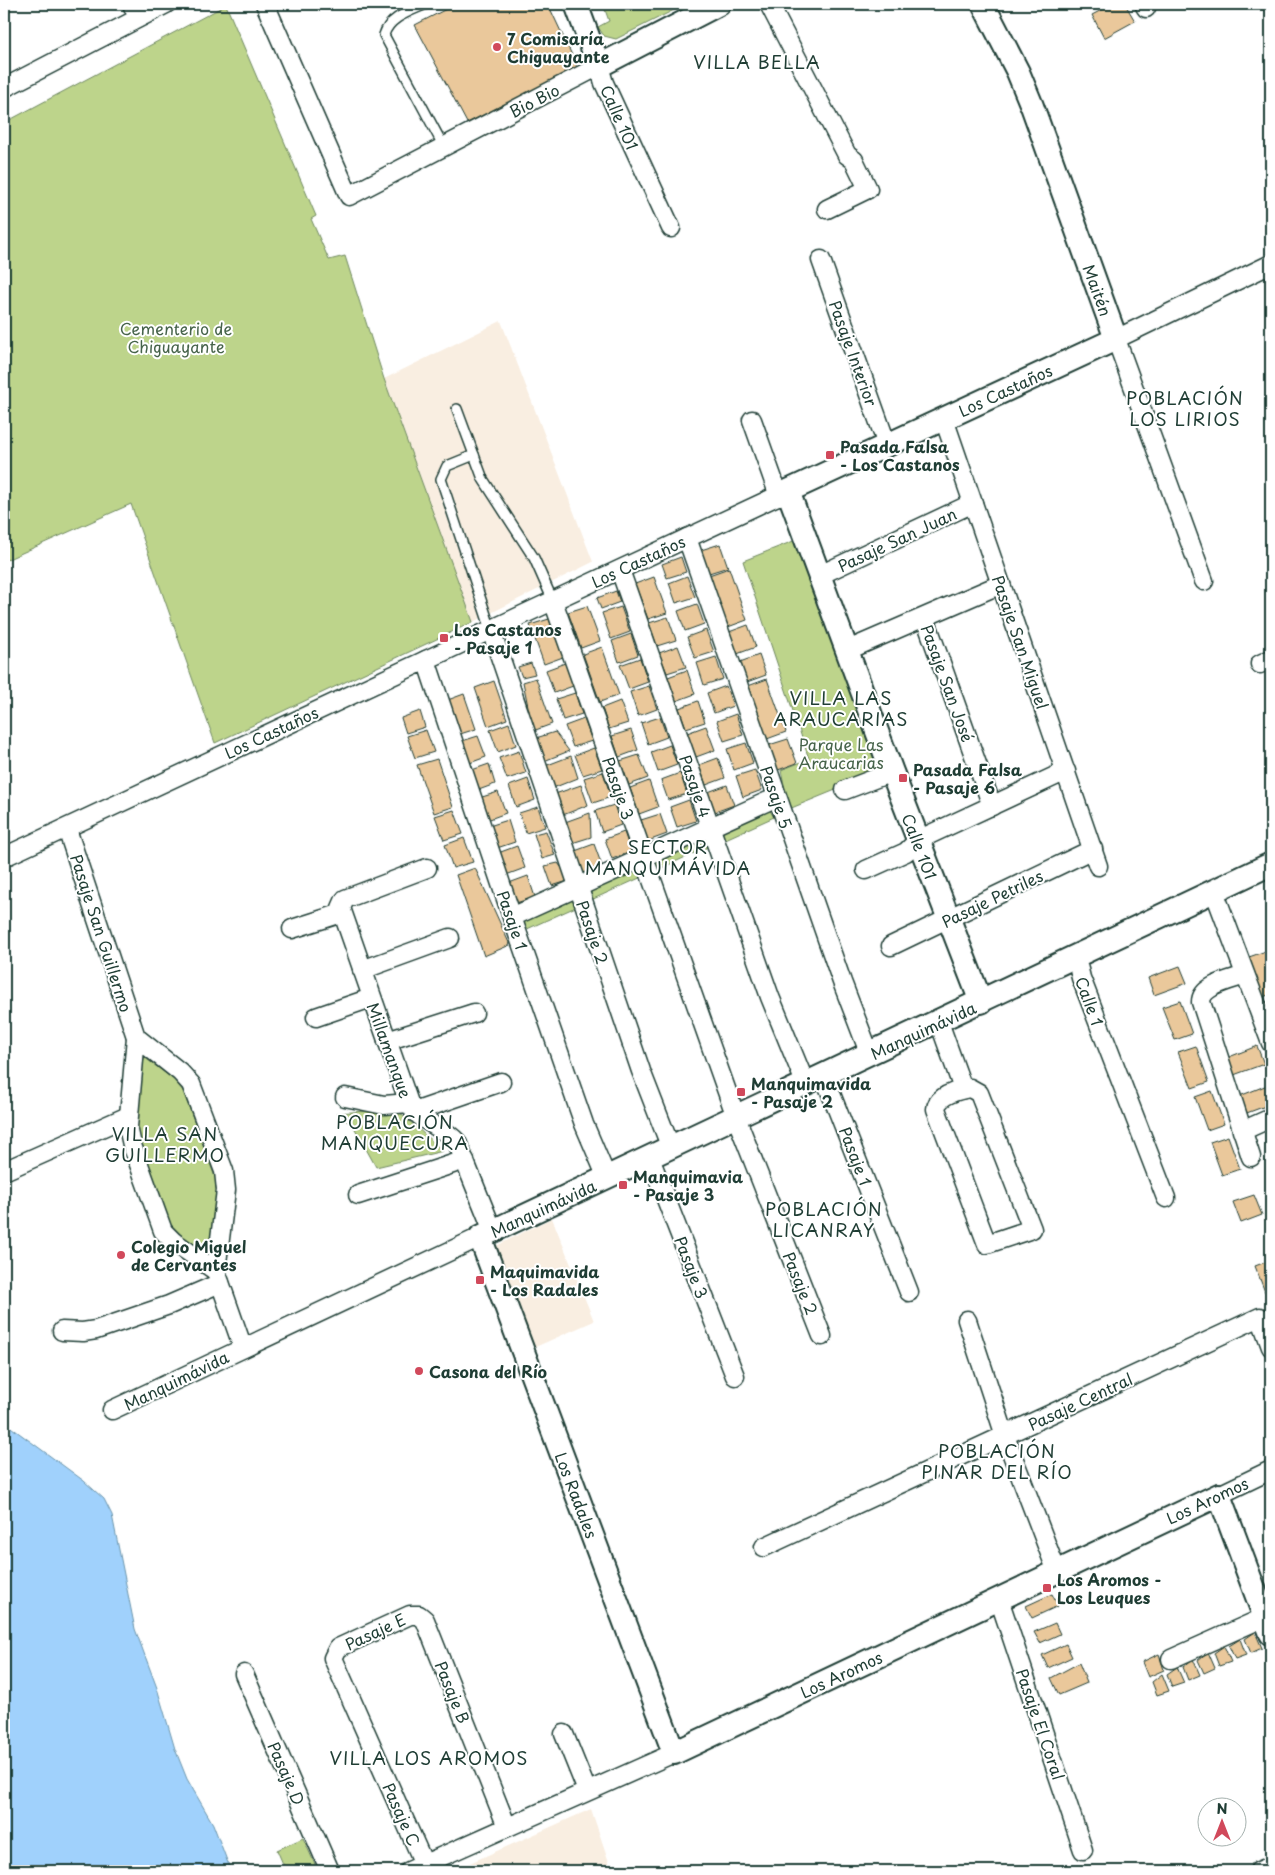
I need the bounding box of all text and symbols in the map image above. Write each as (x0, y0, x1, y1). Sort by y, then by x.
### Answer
place label: 7 Comisaría Chiguayante (507, 26, 610, 68)
marker: 7 Comisaría Chiguayante (491, 41, 503, 53)
district label: VILLA BELLA (693, 48, 821, 75)
street label: Bio Bio (505, 77, 563, 123)
street label: Calle 101 (595, 81, 645, 153)
street label: Maitén (1078, 261, 1118, 319)
street label: Pasaje Interior (824, 297, 884, 410)
park label: Cementerio de Chiguayante (120, 316, 232, 358)
street label: Los Castaños (954, 358, 1056, 422)
district label: POBLACIÓN LOS LIRIOS (1126, 384, 1244, 432)
place label: Pasada Falsa - Los Castanos (840, 434, 960, 476)
marker: Pasada Falsa - Los Castanos (824, 449, 836, 461)
street label: Pasaje San Juan (833, 501, 961, 577)
street label: Los Castaños (587, 529, 689, 593)
street label: Pasaje San Miguel (987, 572, 1055, 712)
place label: Los Castanos - Pasaje 1 (454, 617, 562, 659)
street label: Pasaje San José (916, 621, 980, 745)
marker: Los Castanos - Pasaje 1 (438, 632, 450, 644)
district label: VILLA LAS ARAUCARIAS (774, 684, 908, 732)
street label: Los Castaños (220, 700, 322, 764)
park label: Parque Las Araucarias (798, 732, 884, 774)
street label: Pasaje 4 (674, 751, 718, 821)
street label: Pasaje 3 (597, 753, 641, 823)
place label: Pasada Falsa - Pasaje 6 (913, 757, 1023, 799)
street label: Pasaje 5 (755, 762, 799, 832)
marker: Pasada Falsa - Pasaje 6 (897, 772, 909, 784)
street label: Calle 101 (896, 810, 944, 882)
district label: SECTOR MANQUIMÁVIDA (585, 833, 751, 881)
street label: Pasaje San Guillermo (65, 851, 139, 1015)
street label: Pasaje Petriles (937, 863, 1047, 933)
street label: Pasaje 1 (492, 887, 534, 953)
street label: Pasaje 2 (571, 897, 615, 967)
street label: Calle 1 (1070, 973, 1110, 1029)
street label: Manquimávida (866, 995, 980, 1065)
street label: Millamanque (362, 999, 418, 1101)
place label: Manquimavida - Pasaje 2 (751, 1071, 871, 1113)
marker: Manquimavida - Pasaje 2 (735, 1086, 747, 1098)
district label: POBLACIÓN MANQUECURA (321, 1108, 469, 1156)
district label: VILLA SAN GUILLERMO (105, 1120, 225, 1168)
street label: Pasaje 1 (834, 1123, 878, 1189)
place label: Manquimavia - Pasaje 3 (633, 1164, 743, 1206)
street label: Manquimávida (486, 1173, 600, 1243)
marker: Manquimavia - Pasaje 3 (617, 1179, 629, 1191)
district label: POBLACIÓN LICANRAY (765, 1195, 883, 1243)
street label: Pasaje 3 (669, 1232, 715, 1302)
place label: Colegio Miguel de Cervantes (131, 1234, 246, 1276)
street label: Pasaje 2 (778, 1248, 824, 1318)
marker: Colegio Miguel de Cervantes (115, 1249, 127, 1261)
place label: Maquimavida - Los Radales (490, 1259, 600, 1301)
marker: Maquimavida - Los Radales (474, 1274, 486, 1286)
street label: Manquimávida (120, 1344, 232, 1416)
place label: Casona del Río (429, 1359, 548, 1383)
marker: Casona del Río (413, 1365, 425, 1377)
street label: Pasaje Central (1024, 1366, 1136, 1436)
district label: POBLACIÓN PINAR DEL RÍO (921, 1437, 1073, 1485)
street label: Los Radales (550, 1448, 604, 1542)
street label: Los Aromos (1162, 1470, 1252, 1530)
place label: Los Aromos - Los Leuques (1057, 1567, 1162, 1609)
marker: Los Aromos - Los Leuques (1041, 1582, 1053, 1594)
street label: Pasaje E (341, 1607, 409, 1655)
street label: Los Aromos (796, 1644, 886, 1704)
street label: Pasaje B (430, 1657, 476, 1727)
street label: Pasaje El Coral (1011, 1665, 1071, 1783)
street label: Pasaje D (262, 1737, 312, 1809)
district label: VILLA LOS AROMOS (329, 1744, 529, 1771)
street label: Pasaje C (377, 1778, 427, 1850)
north arrow (1198, 1798, 1248, 1848)
text: N (1216, 1798, 1228, 1819)

